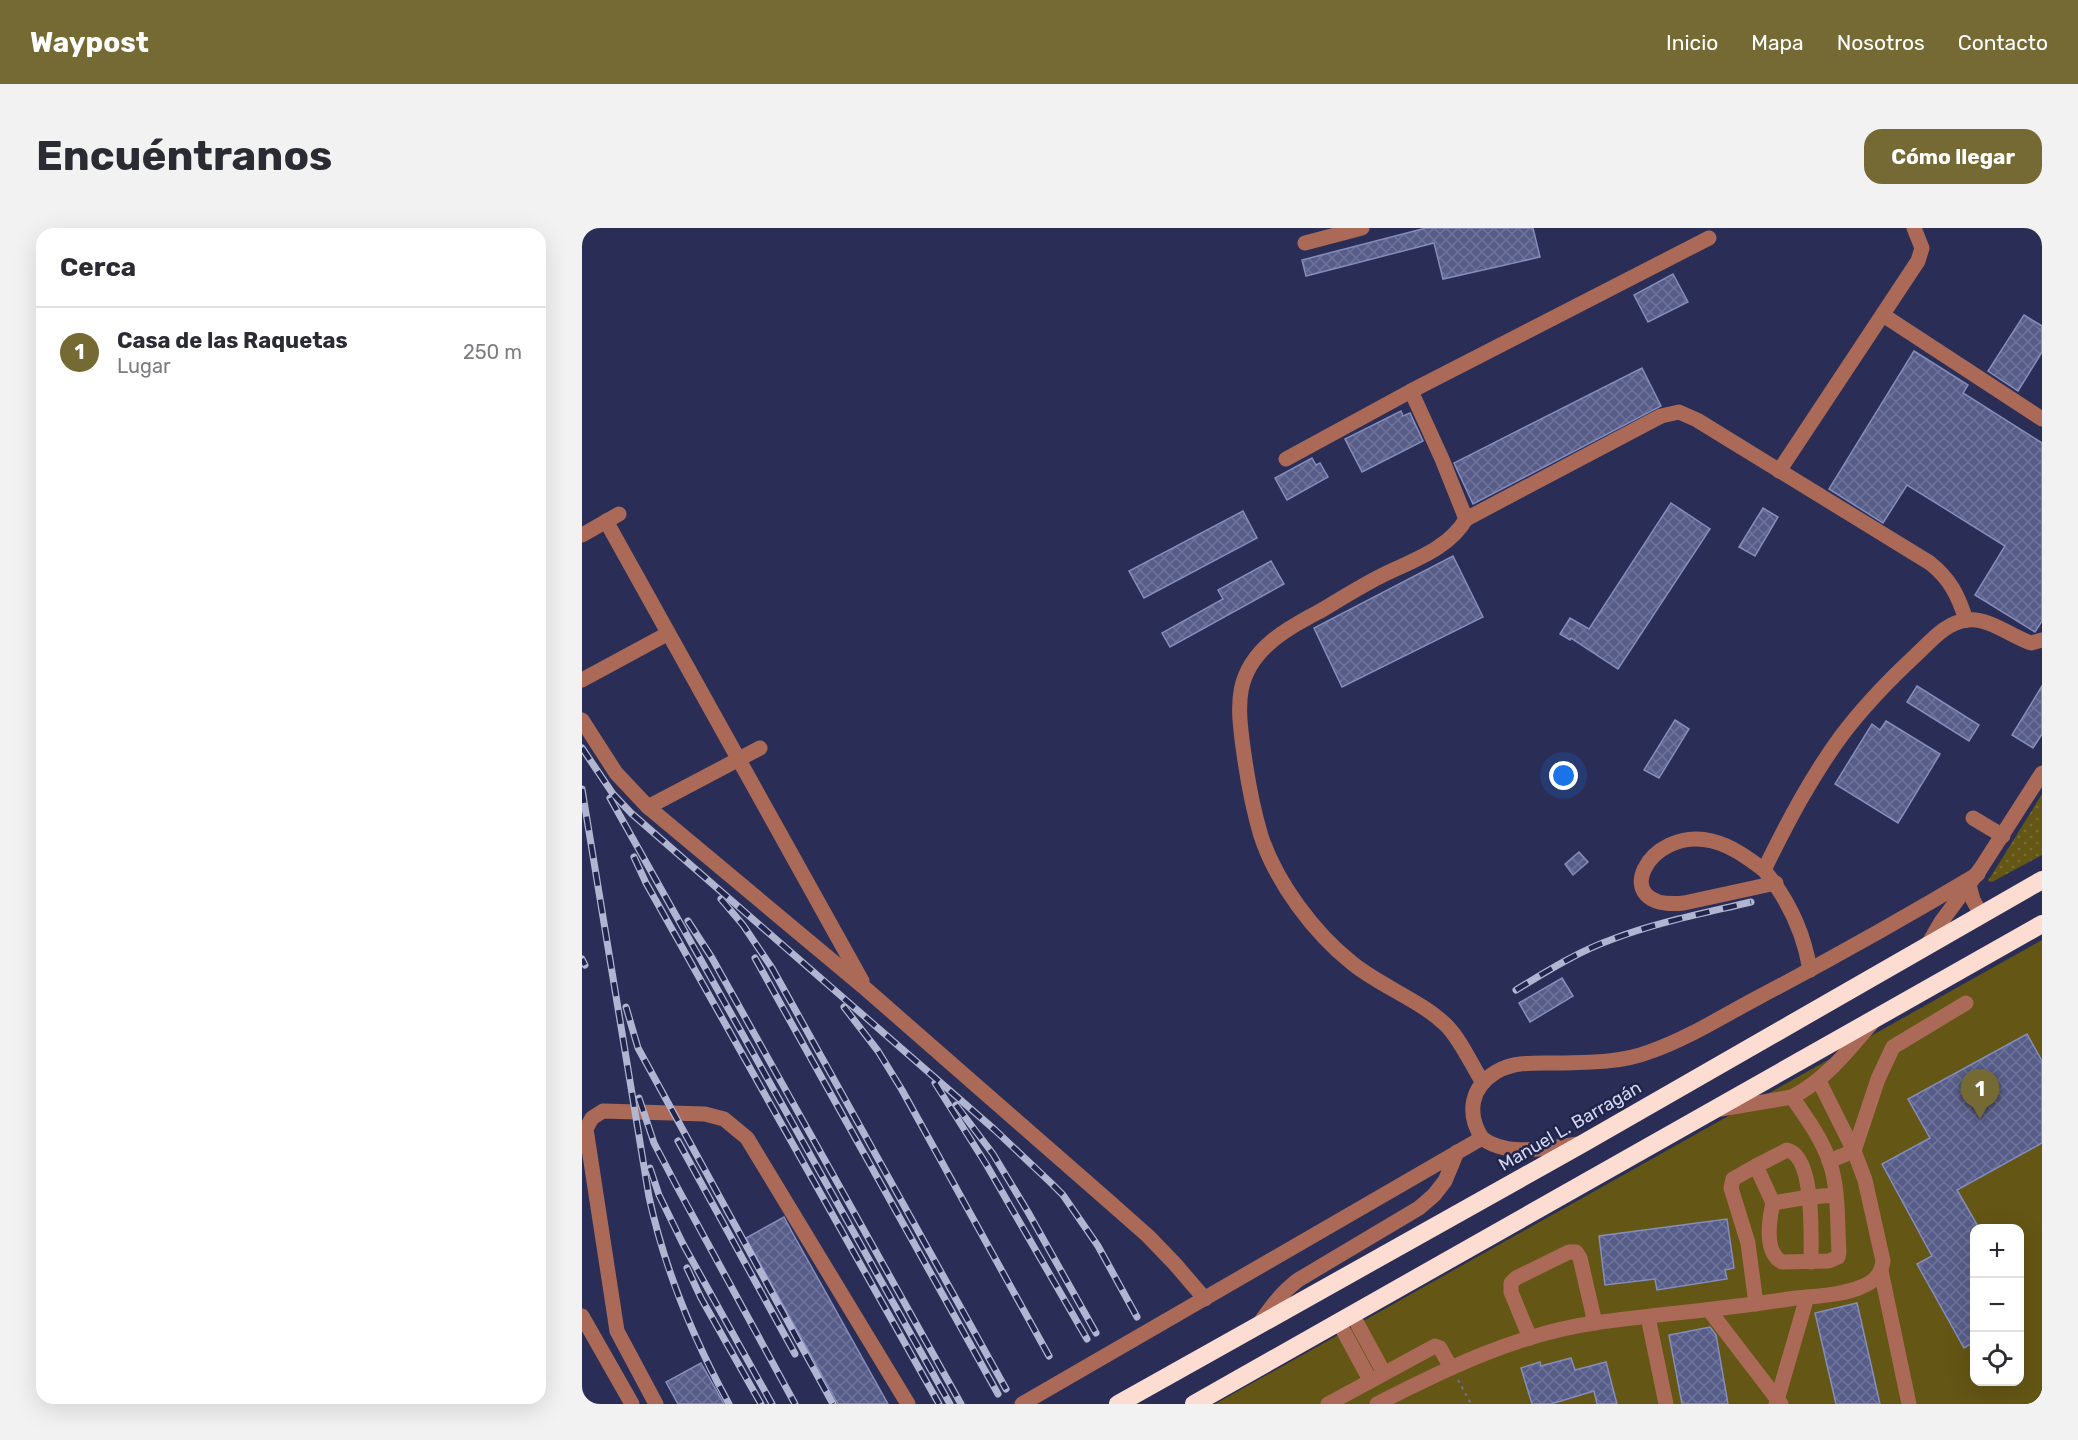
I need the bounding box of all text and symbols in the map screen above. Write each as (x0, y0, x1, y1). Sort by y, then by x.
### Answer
text: Waypost (30, 26, 149, 59)
text: Inicio (1666, 30, 1718, 55)
text: Mapa (1751, 30, 1804, 55)
text: Nosotros (1837, 30, 1925, 55)
text: Contacto (1958, 30, 2048, 55)
button: Cómo llegar (1864, 129, 2042, 184)
text: Encuéntranos (36, 131, 332, 181)
text: Cerca (60, 252, 136, 283)
text: Casa de las Raquetas (117, 327, 348, 354)
text: 1 (75, 340, 84, 364)
text: 250 m (463, 340, 522, 364)
text: Lugar (117, 354, 171, 378)
your location (1549, 761, 1578, 790)
pin: 1 (1960, 1070, 2000, 1119)
street label: Manuel L. Barragán (1495, 1076, 1645, 1176)
map controls (1970, 1224, 2024, 1386)
button: + (1970, 1224, 2024, 1278)
button: − (1970, 1278, 2024, 1332)
button: locate (1970, 1332, 2024, 1386)

